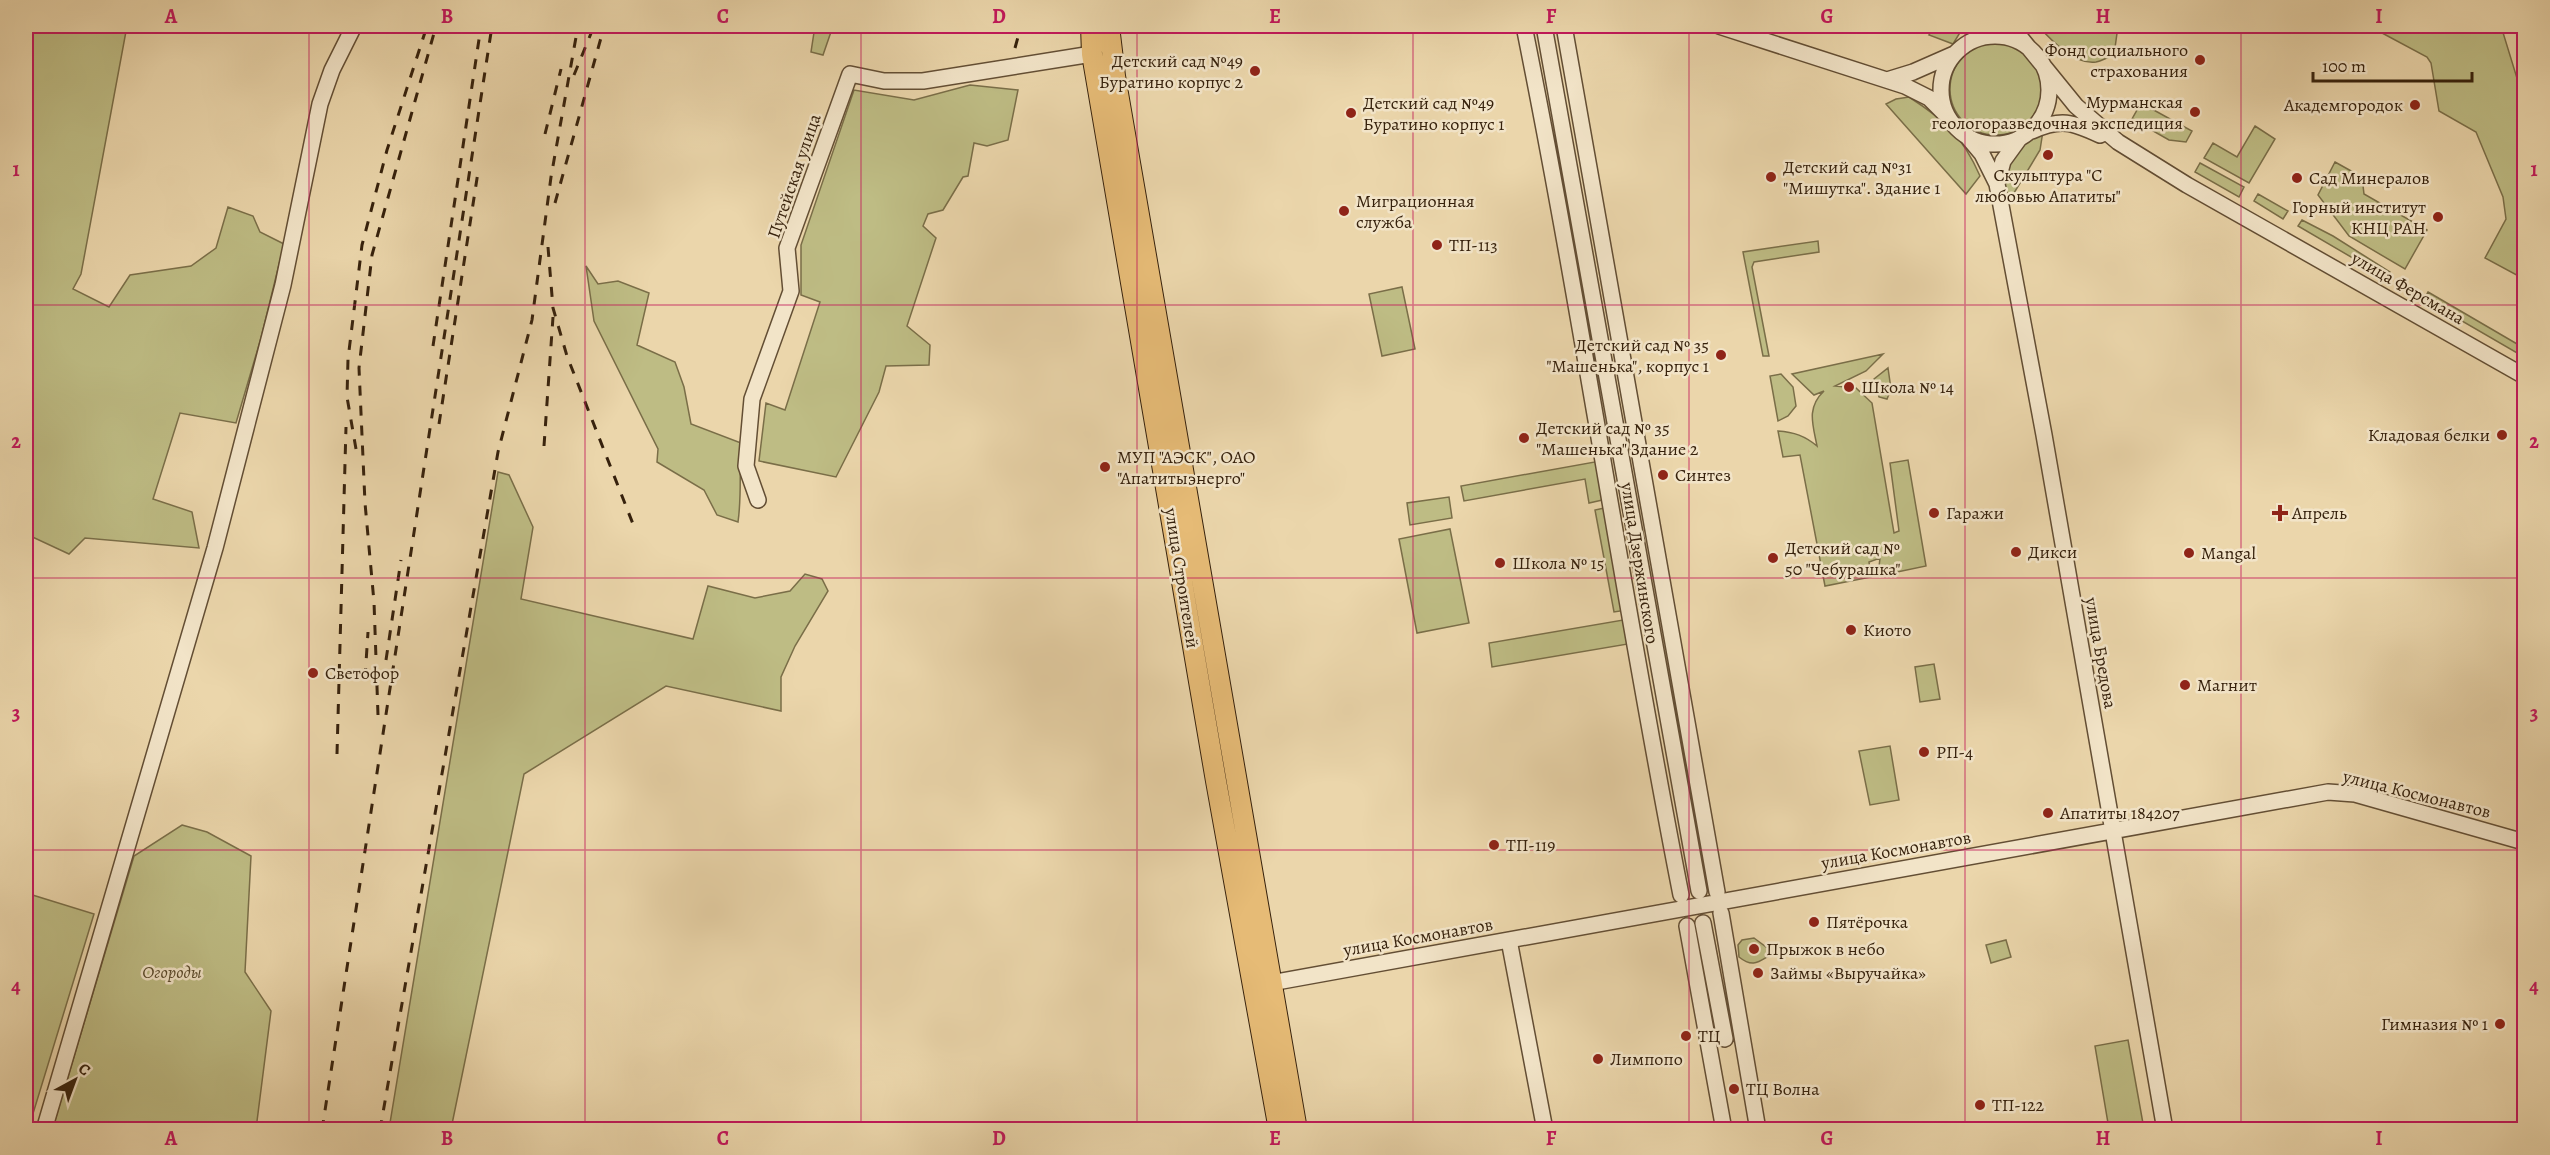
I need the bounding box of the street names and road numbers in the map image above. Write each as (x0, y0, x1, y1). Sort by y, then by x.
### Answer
street label: Путейская улица (761, 110, 827, 242)
street label: улица Ферсмана (2346, 245, 2470, 330)
street label: улица Дзержинского (1615, 480, 1665, 645)
street label: улица Строителей (1159, 505, 1205, 650)
street label: улица Бредова (2079, 594, 2123, 711)
street label: улица Космонавтов (2340, 764, 2493, 824)
street label: улица Космонавтов (1818, 825, 1973, 875)
street label: улица Космонавтов (1340, 912, 1495, 962)

